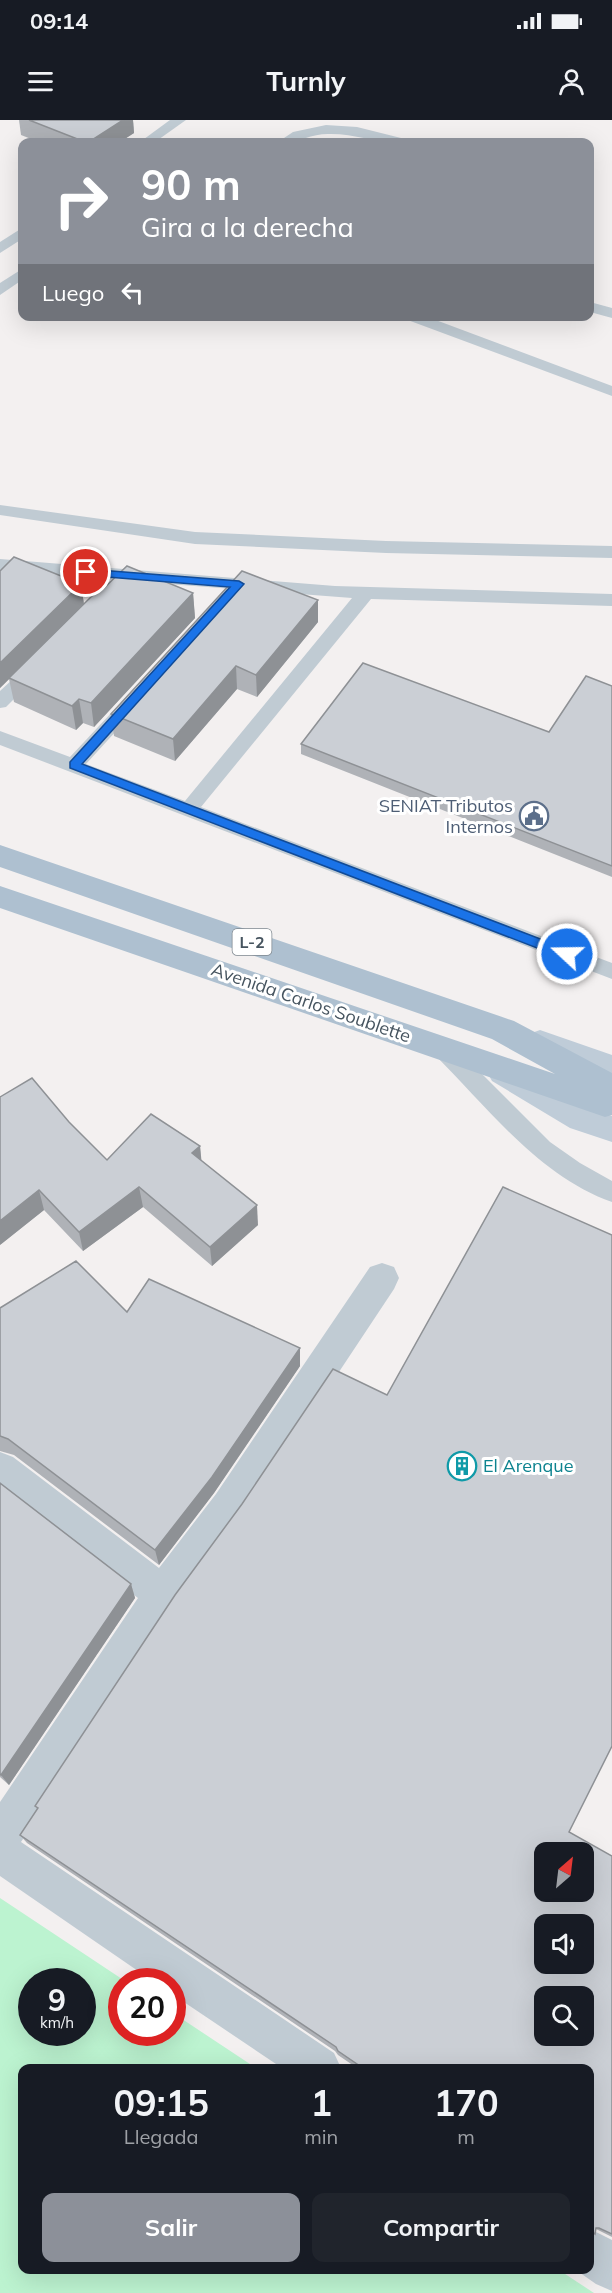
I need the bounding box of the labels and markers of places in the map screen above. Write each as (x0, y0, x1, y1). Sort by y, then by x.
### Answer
pin (60, 546, 111, 597)
place label: SENIAT Tributos Internos (379, 794, 513, 838)
public building icon: SENIAT Tributos Internos (518, 800, 550, 832)
building icon: El Arenque (446, 1450, 478, 1482)
place label: El Arenque (483, 1454, 574, 1477)

